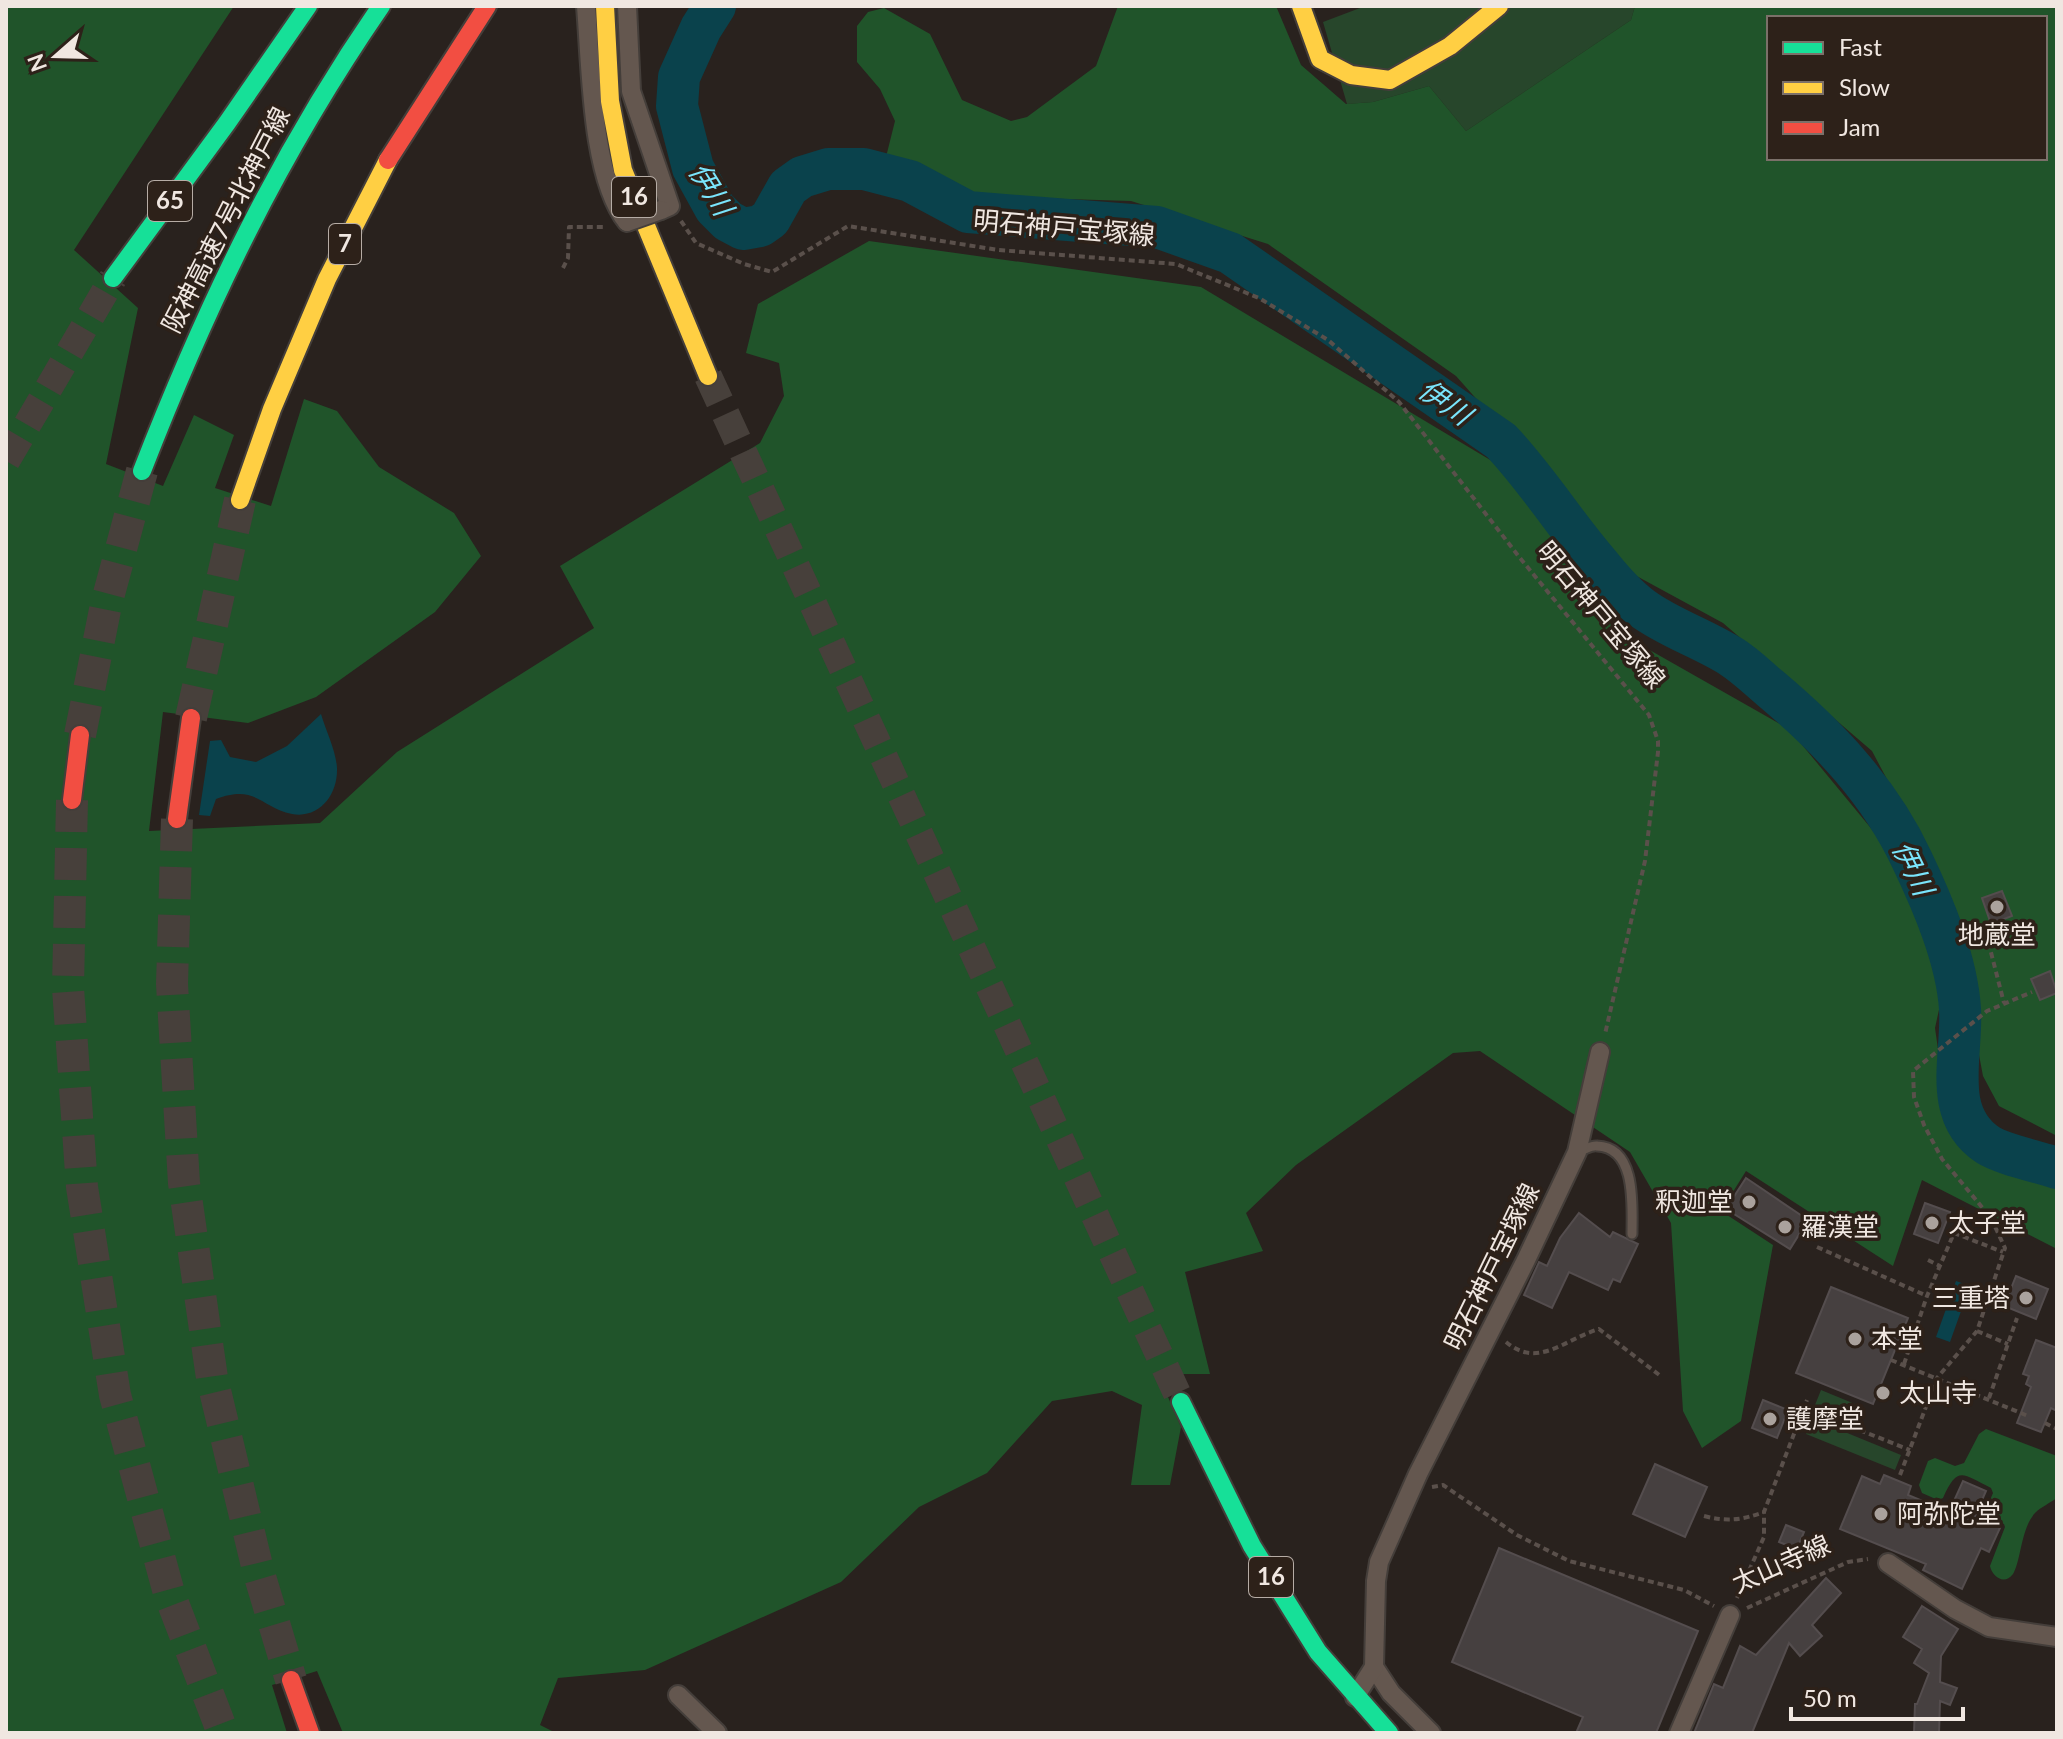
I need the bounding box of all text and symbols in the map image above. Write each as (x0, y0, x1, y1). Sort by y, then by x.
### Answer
north arrow (16, 16, 96, 96)
legend (1767, 16, 2047, 160)
text: Fast (1839, 32, 1882, 61)
text: N (21, 50, 52, 76)
text: Slow (1839, 72, 1890, 101)
street label: 阪神高速7号北神戸線 (154, 101, 296, 338)
text: Jam (1839, 112, 1880, 141)
water label: 伊川 (683, 156, 743, 224)
road number: 16 (612, 177, 656, 217)
road number: 65 (148, 181, 192, 221)
street label: 明石神戸宝塚線 (972, 203, 1156, 251)
road number: 7 (329, 224, 361, 264)
water label: 伊川 (1413, 371, 1481, 433)
street label: 明石神戸宝塚線 (1531, 534, 1673, 694)
water label: 伊川 (1886, 835, 1943, 903)
marker: 地蔵堂 (1988, 898, 2006, 916)
place label: 地蔵堂 (1958, 918, 2036, 950)
street label: 明石神戸宝塚線 (1437, 1178, 1545, 1355)
place label: 釈迦堂 (1655, 1185, 1733, 1217)
marker: 釈迦堂 (1740, 1193, 1758, 1211)
place label: 太子堂 (1948, 1206, 2026, 1238)
place label: 羅漢堂 (1801, 1210, 1879, 1242)
marker: 太子堂 (1923, 1214, 1941, 1232)
marker: 羅漢堂 (1776, 1218, 1794, 1236)
place label: 三重塔 (1932, 1281, 2010, 1313)
marker: 三重塔 (2017, 1289, 2035, 1307)
place label: 本堂 (1871, 1322, 1923, 1354)
marker: 本堂 (1846, 1330, 1864, 1348)
place label: 太山寺 (1899, 1376, 1977, 1408)
marker: 太山寺 (1874, 1384, 1892, 1402)
place label: 護摩堂 (1786, 1402, 1864, 1434)
marker: 護摩堂 (1761, 1410, 1779, 1428)
place label: 阿弥陀堂 (1897, 1497, 2001, 1529)
marker: 阿弥陀堂 (1872, 1505, 1890, 1523)
street label: 太山寺線 (1727, 1527, 1835, 1599)
road number: 16 (1249, 1557, 1293, 1597)
scale bar (1791, 1671, 1963, 1721)
text: 50 m (1803, 1683, 1857, 1712)

